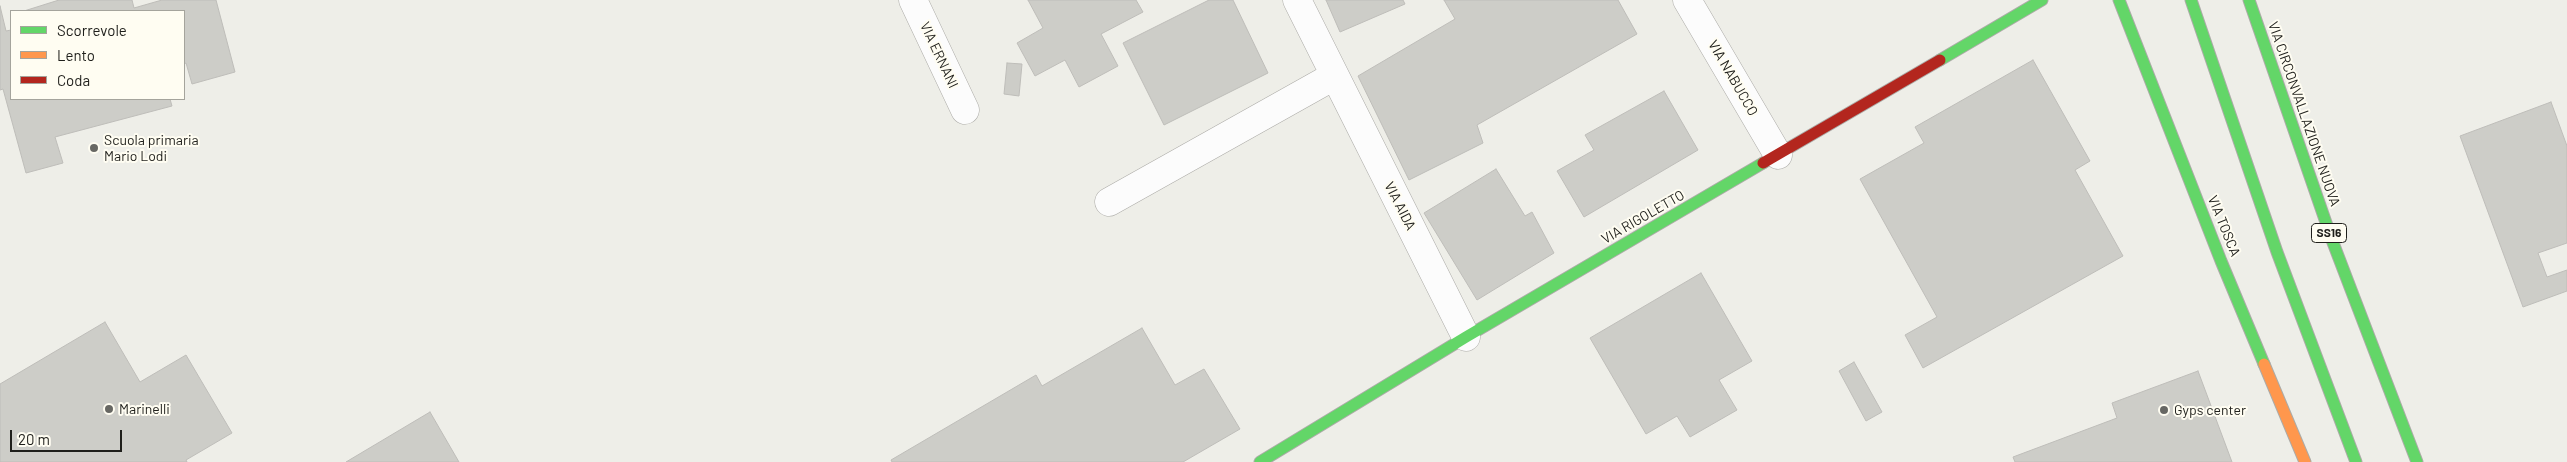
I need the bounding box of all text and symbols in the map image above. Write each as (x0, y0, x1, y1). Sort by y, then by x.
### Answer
legend (10, 10, 185, 100)
street label: VIA ERNANI (916, 19, 962, 91)
street label: VIA CIRCONVALLAZIONE NUOVA (2264, 19, 2344, 209)
text: Scorrevole (57, 21, 127, 39)
street label: VIA NABUCCO (1705, 37, 1761, 119)
text: Lento (57, 46, 95, 64)
text: Coda (57, 71, 90, 89)
place label: Scuola primaria Mario Lodi (104, 132, 199, 164)
marker: Scuola primaria Mario Lodi (88, 142, 100, 154)
street label: VIA AIDA (1381, 179, 1419, 233)
street label: VIA RIGOLETTO (1599, 186, 1687, 248)
street label: VIA TOSCA (2204, 193, 2244, 259)
road number: SS16 (2312, 224, 2346, 242)
place label: Marinelli (119, 401, 170, 417)
place label: Gyps center (2174, 402, 2246, 418)
marker: Marinelli (103, 403, 115, 415)
marker: Gyps center (2158, 404, 2170, 416)
scale bar (12, 420, 125, 452)
text: 20 m (18, 430, 50, 448)

